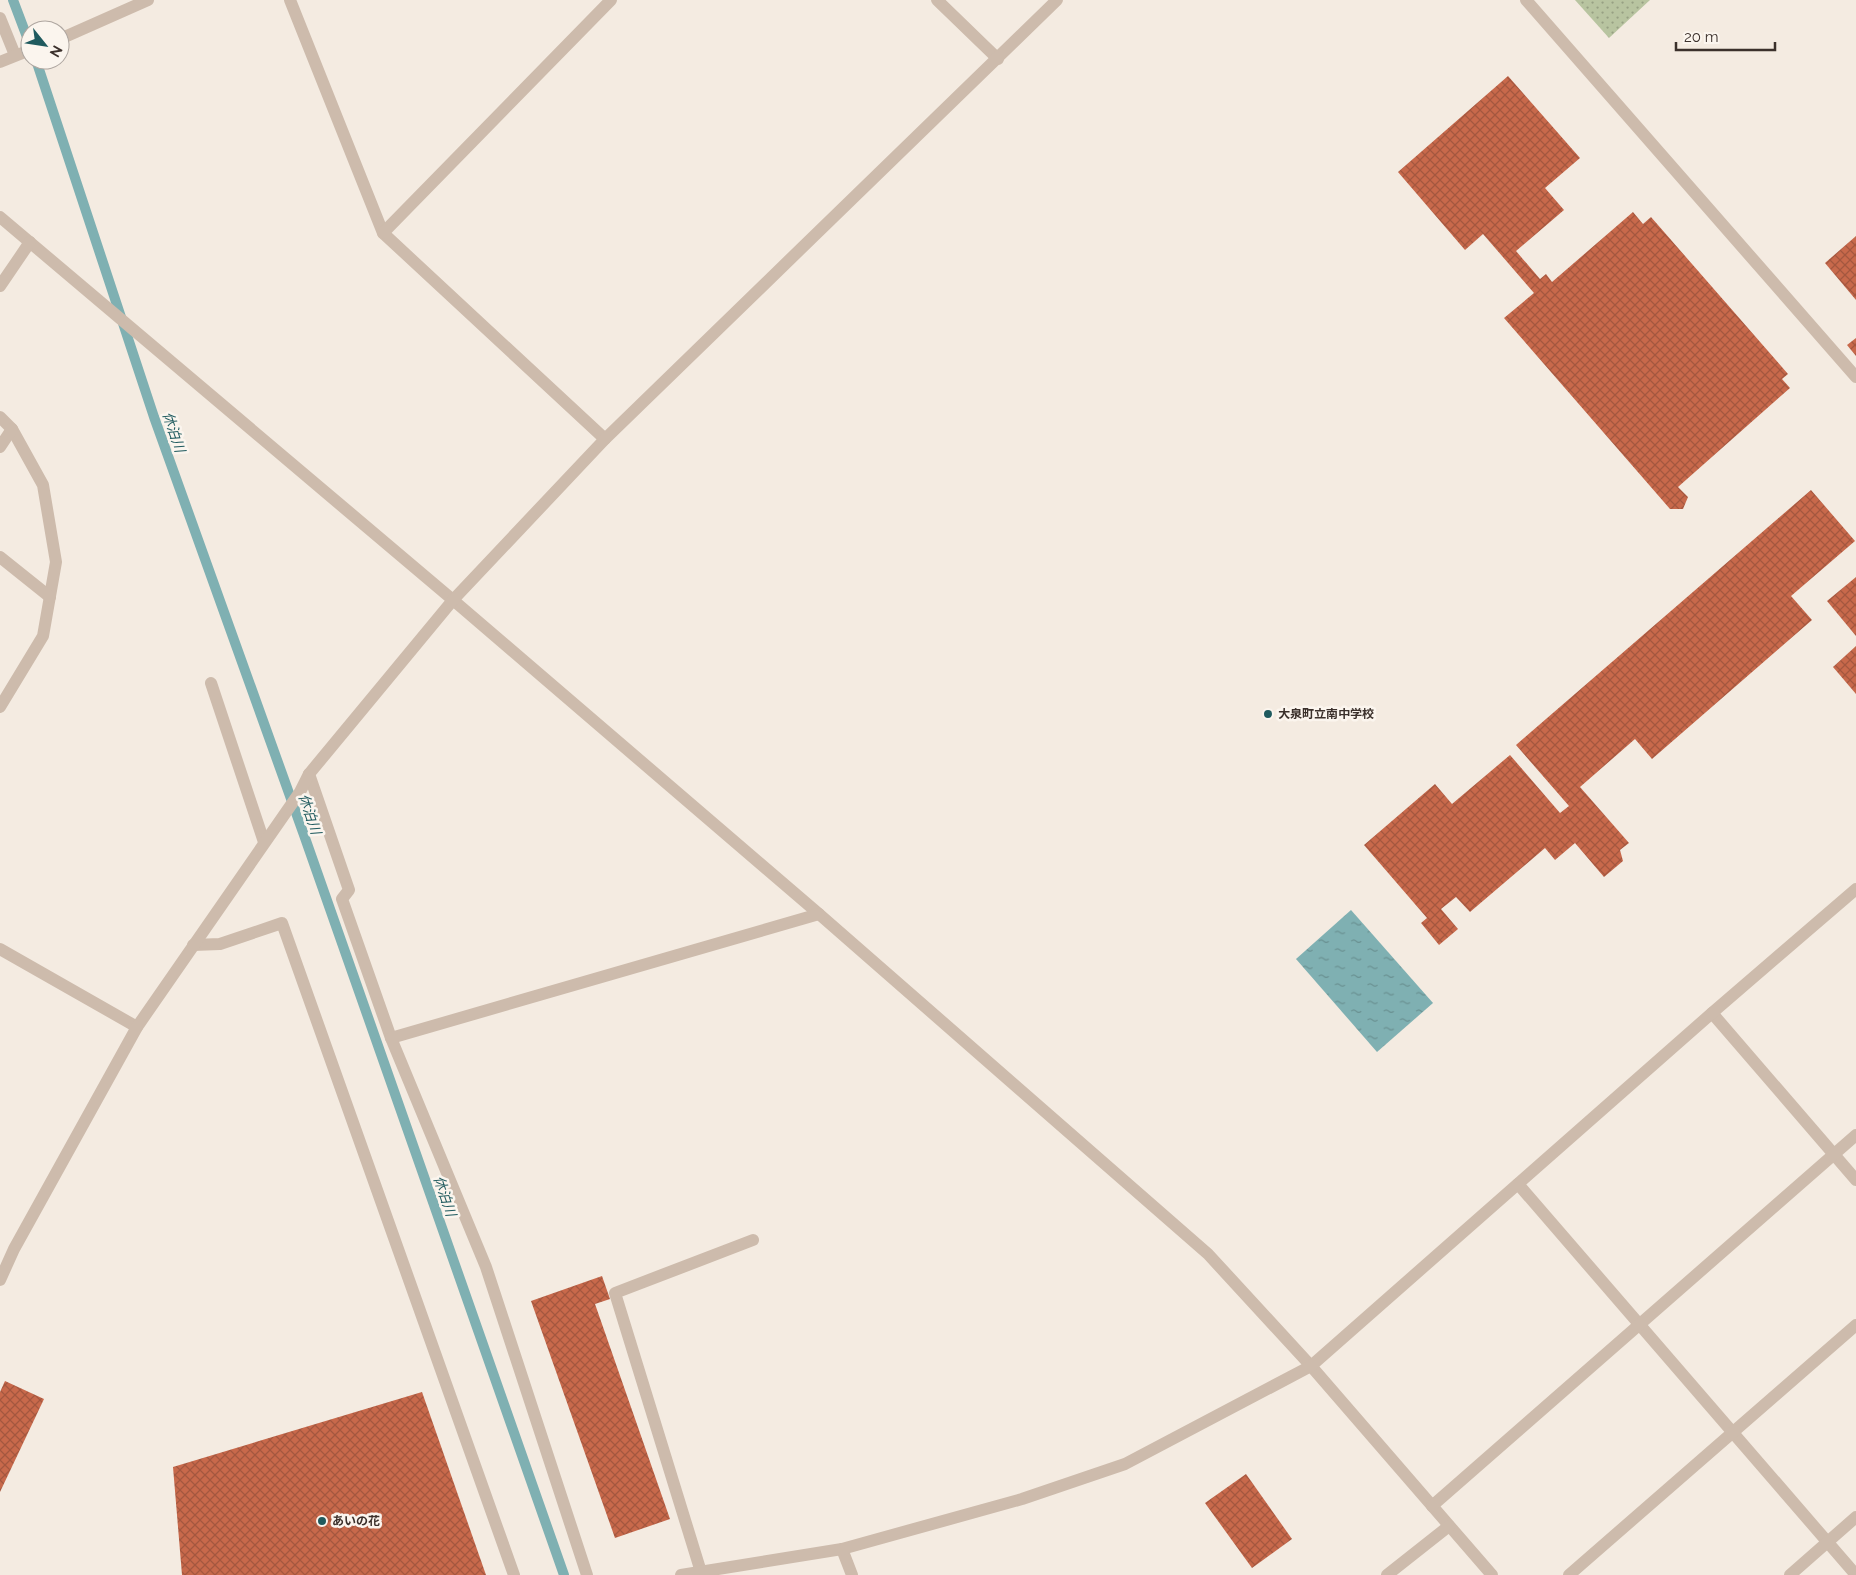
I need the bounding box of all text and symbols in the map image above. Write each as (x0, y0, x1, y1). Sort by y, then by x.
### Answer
north arrow (20, 20, 70, 70)
scale bar (1676, 20, 1775, 52)
text: 20 m (1684, 28, 1719, 46)
text: N (47, 43, 66, 60)
water label: 休泊川 (160, 410, 189, 456)
place label: 大泉町立南中学校 (1278, 707, 1374, 721)
marker: 大泉町立南中学校 (1262, 708, 1274, 720)
water label: 休泊川 (296, 792, 325, 838)
water label: 休泊川 (431, 1174, 460, 1220)
place label: あいの花 (332, 1514, 380, 1528)
marker: あいの花 (316, 1515, 328, 1527)

